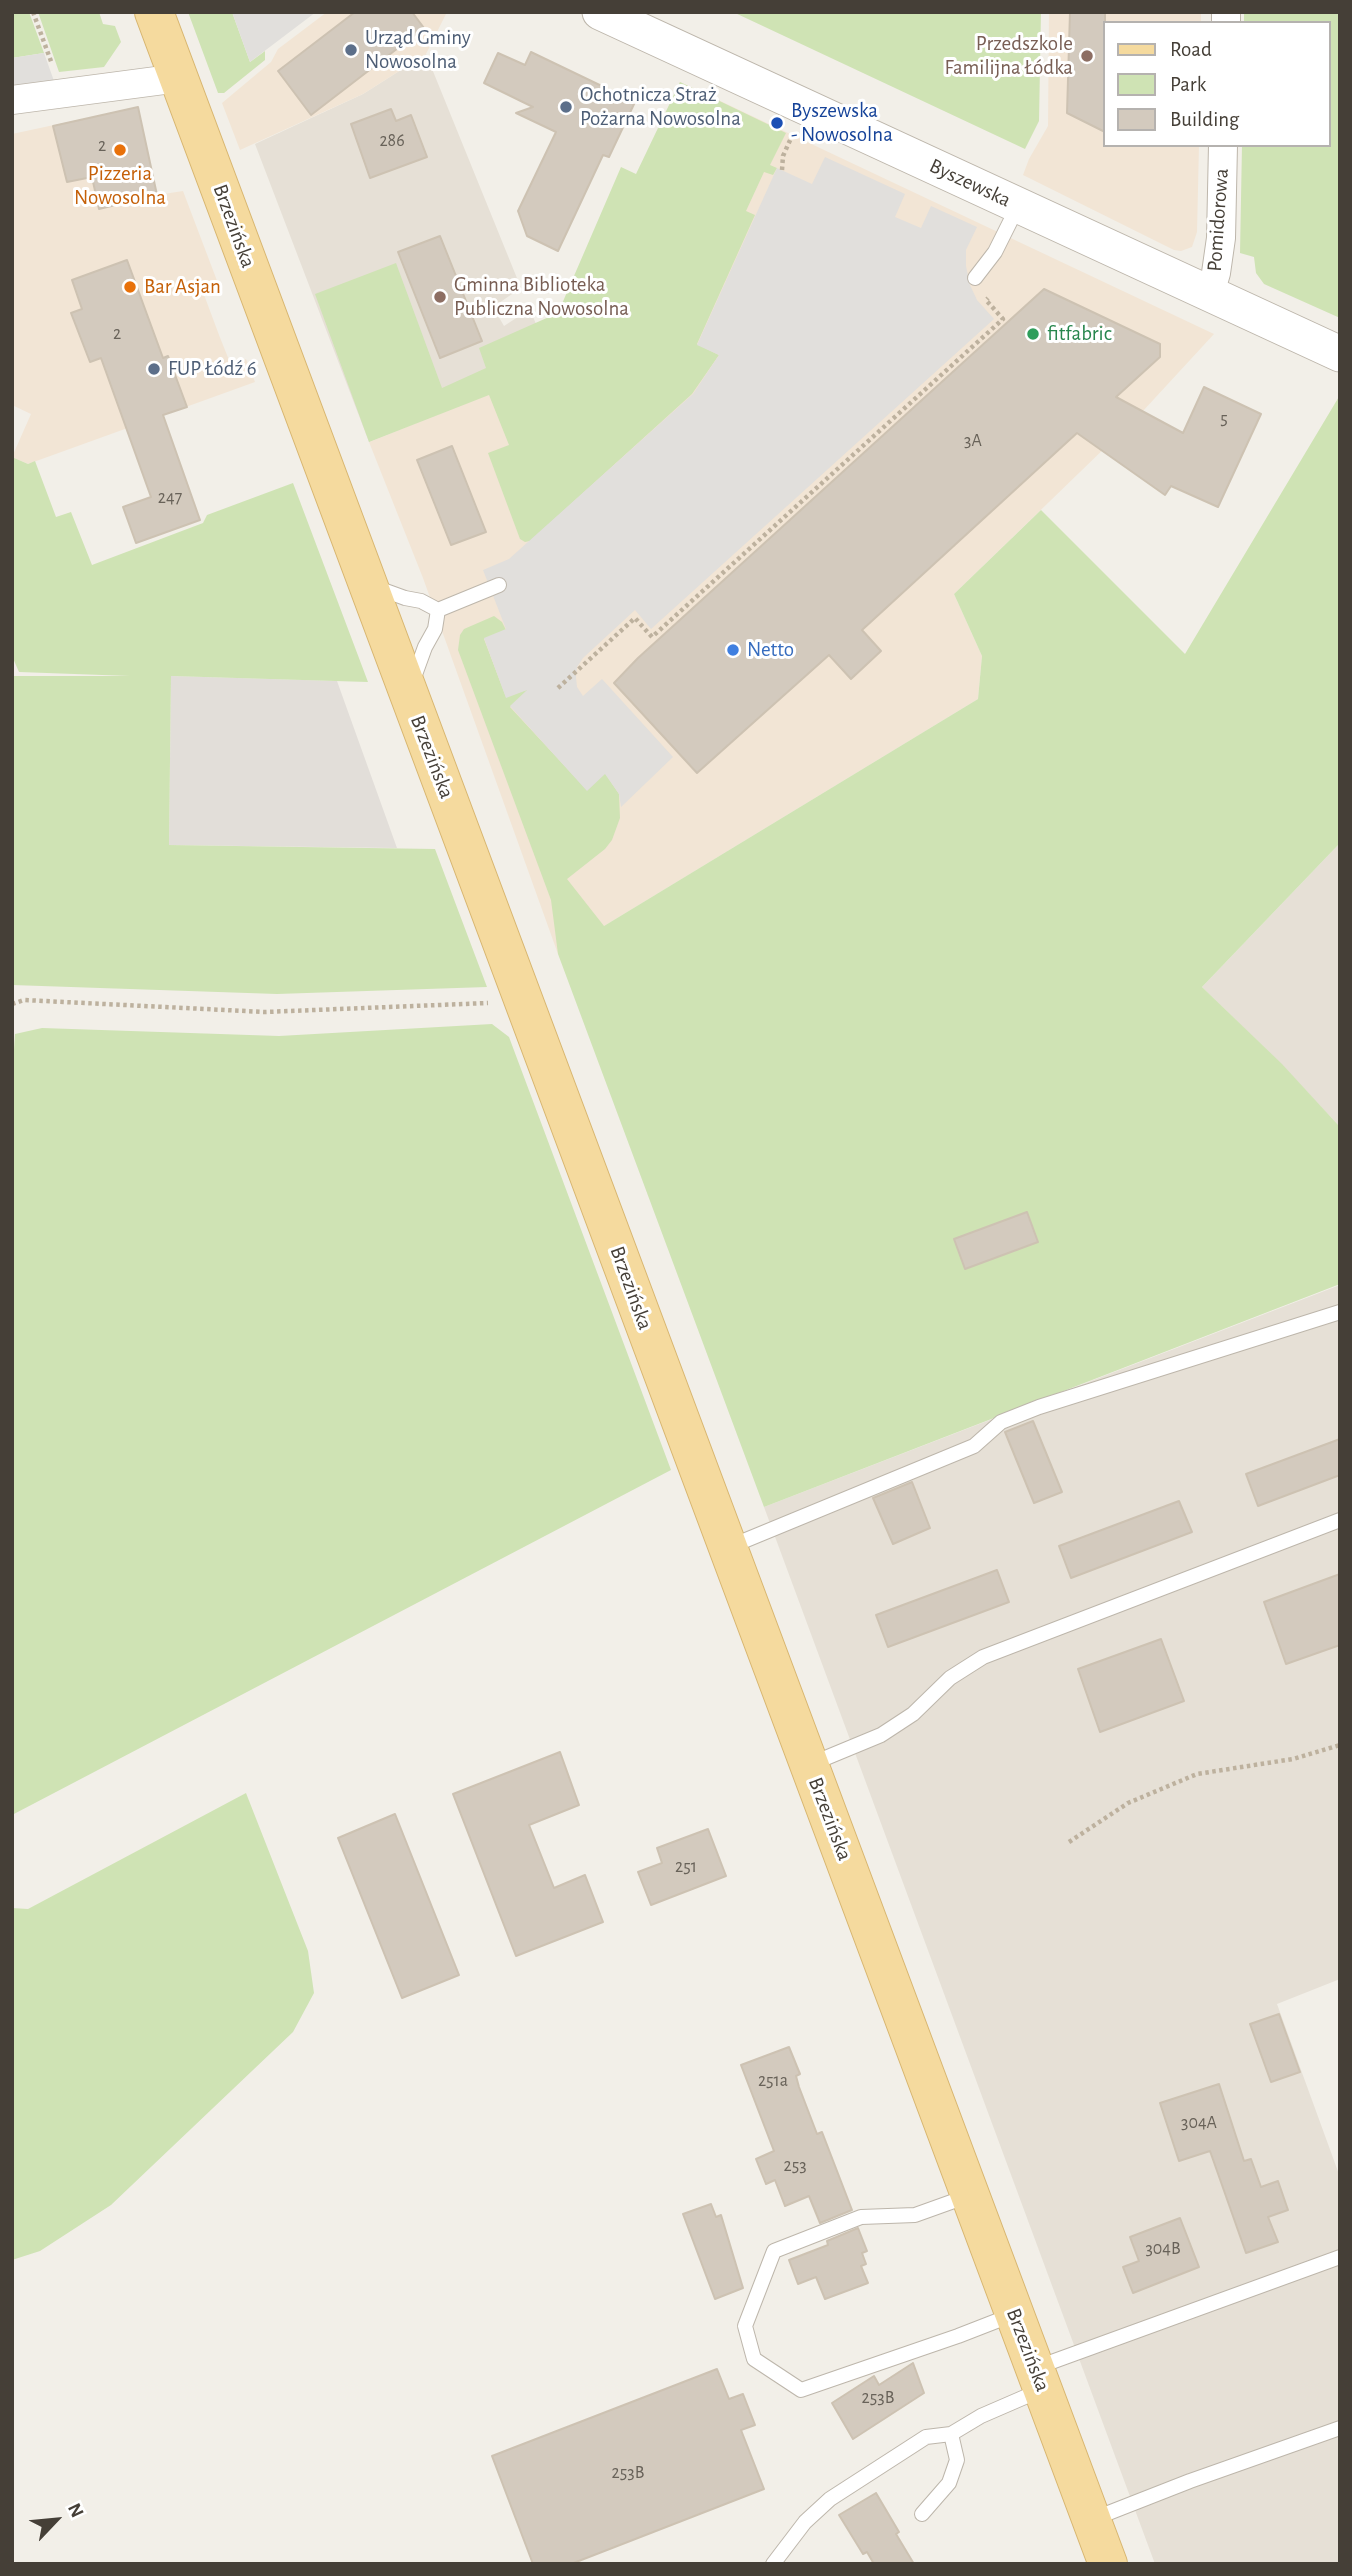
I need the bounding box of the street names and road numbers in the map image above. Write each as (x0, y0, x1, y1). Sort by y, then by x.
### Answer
street label: Byszewska (925, 153, 1015, 213)
street label: Pomidorowa (1202, 168, 1234, 272)
street label: Brzezińska (207, 181, 261, 271)
street label: Brzezińska (405, 712, 459, 802)
street label: Brzezińska (604, 1243, 658, 1333)
street label: Brzezińska (803, 1774, 857, 1864)
street label: Brzezińska (1001, 2305, 1055, 2395)

